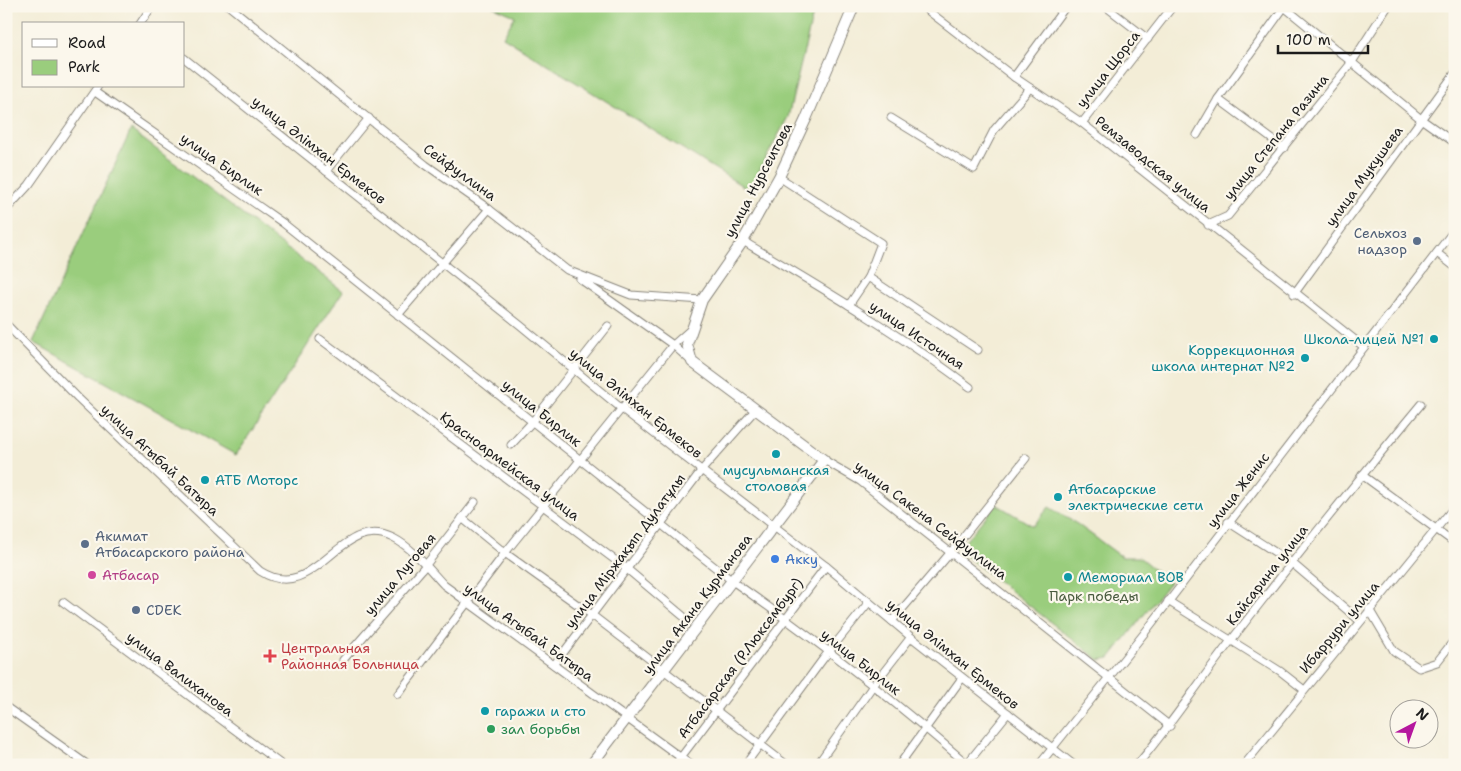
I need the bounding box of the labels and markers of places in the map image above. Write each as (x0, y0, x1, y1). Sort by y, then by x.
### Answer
place label: Сельхоз надзор (1354, 224, 1407, 258)
marker: Сельхоз надзор (1411, 235, 1423, 247)
place label: Школа-лицей №1 (1303, 330, 1424, 348)
marker: Школа-лицей №1 (1428, 333, 1440, 345)
place label: Коррекционная школа интернат №2 (1151, 341, 1295, 375)
marker: Коррекционная школа интернат №2 (1299, 352, 1311, 364)
marker: мусульманская столовая (770, 448, 782, 460)
place label: мусульманская столовая (723, 461, 829, 495)
place label: АТБ Моторс (215, 471, 298, 489)
marker: АТБ Моторс (199, 474, 211, 486)
place label: Атбасарские электрические сети (1068, 480, 1203, 514)
marker: Атбасарские электрические сети (1052, 491, 1064, 503)
place label: Акимат Атбасарского района (95, 527, 245, 561)
marker: Акимат Атбасарского района (79, 538, 91, 550)
place label: Акку (785, 550, 818, 568)
marker: Акку (769, 553, 781, 565)
place label: Атбасар (102, 566, 159, 584)
place label: Мемориал ВОВ (1078, 568, 1184, 586)
marker: Атбасар (86, 569, 98, 581)
marker: Мемориал ВОВ (1062, 571, 1074, 583)
place label: CDEK (146, 601, 182, 619)
marker: CDEK (130, 604, 142, 616)
place label: Центральная Районная Больница (281, 639, 419, 673)
marker: Центральная Районная Больница (263, 649, 277, 663)
place label: гаражи и сто (495, 702, 586, 720)
marker: гаражи и сто (479, 705, 491, 717)
place label: зал борьбы (501, 720, 580, 738)
marker: зал борьбы (485, 723, 497, 735)

